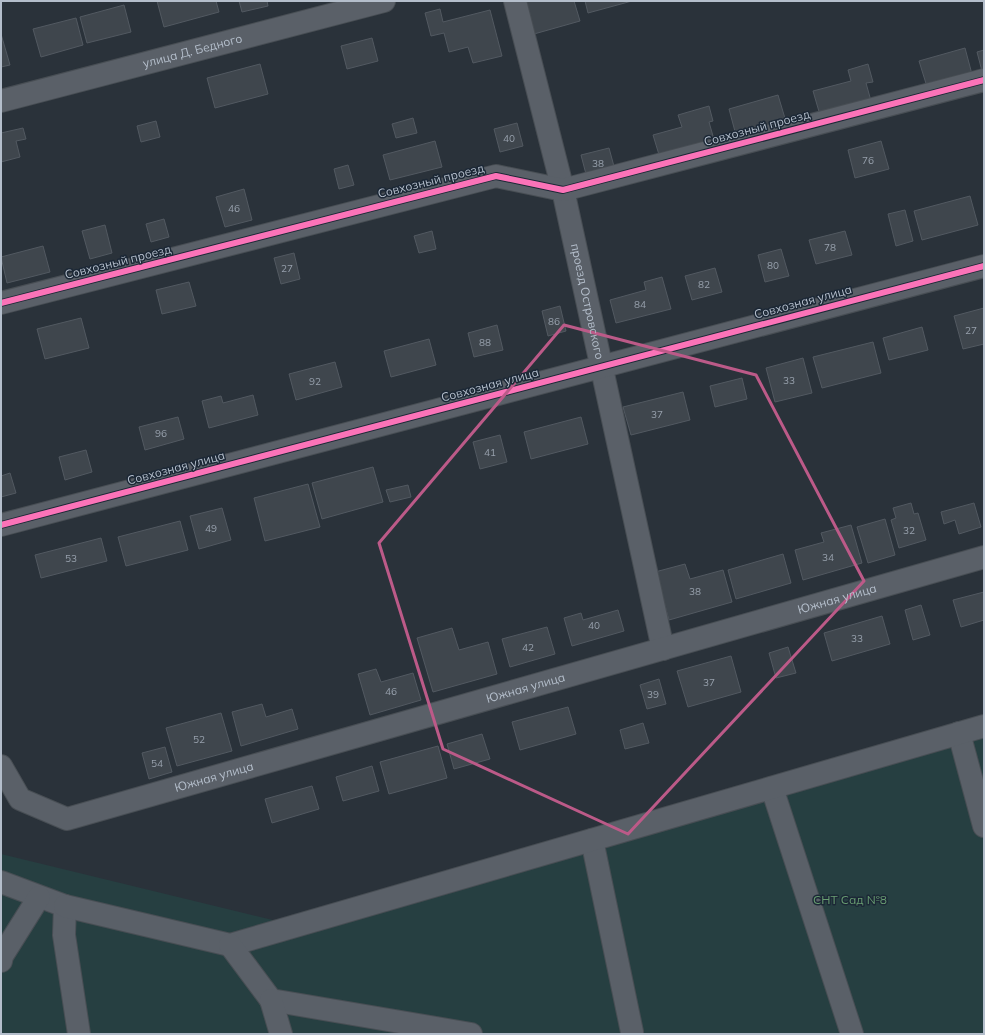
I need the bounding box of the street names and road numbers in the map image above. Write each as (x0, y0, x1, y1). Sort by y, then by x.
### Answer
street label: улица Д. Бедного (141, 30, 244, 71)
street label: Совхозный проезд (702, 106, 812, 149)
street label: Совхозный проезд (376, 160, 486, 201)
street label: Совхозный проезд (63, 241, 173, 282)
street label: проезд Островского (568, 242, 608, 361)
street label: Совхозная улица (752, 281, 853, 322)
street label: Совхозная улица (439, 364, 540, 405)
street label: Совхозная улица (125, 447, 226, 488)
street label: Южная улица (796, 580, 878, 617)
street label: Южная улица (484, 669, 567, 706)
street label: Южная улица (173, 758, 255, 795)

